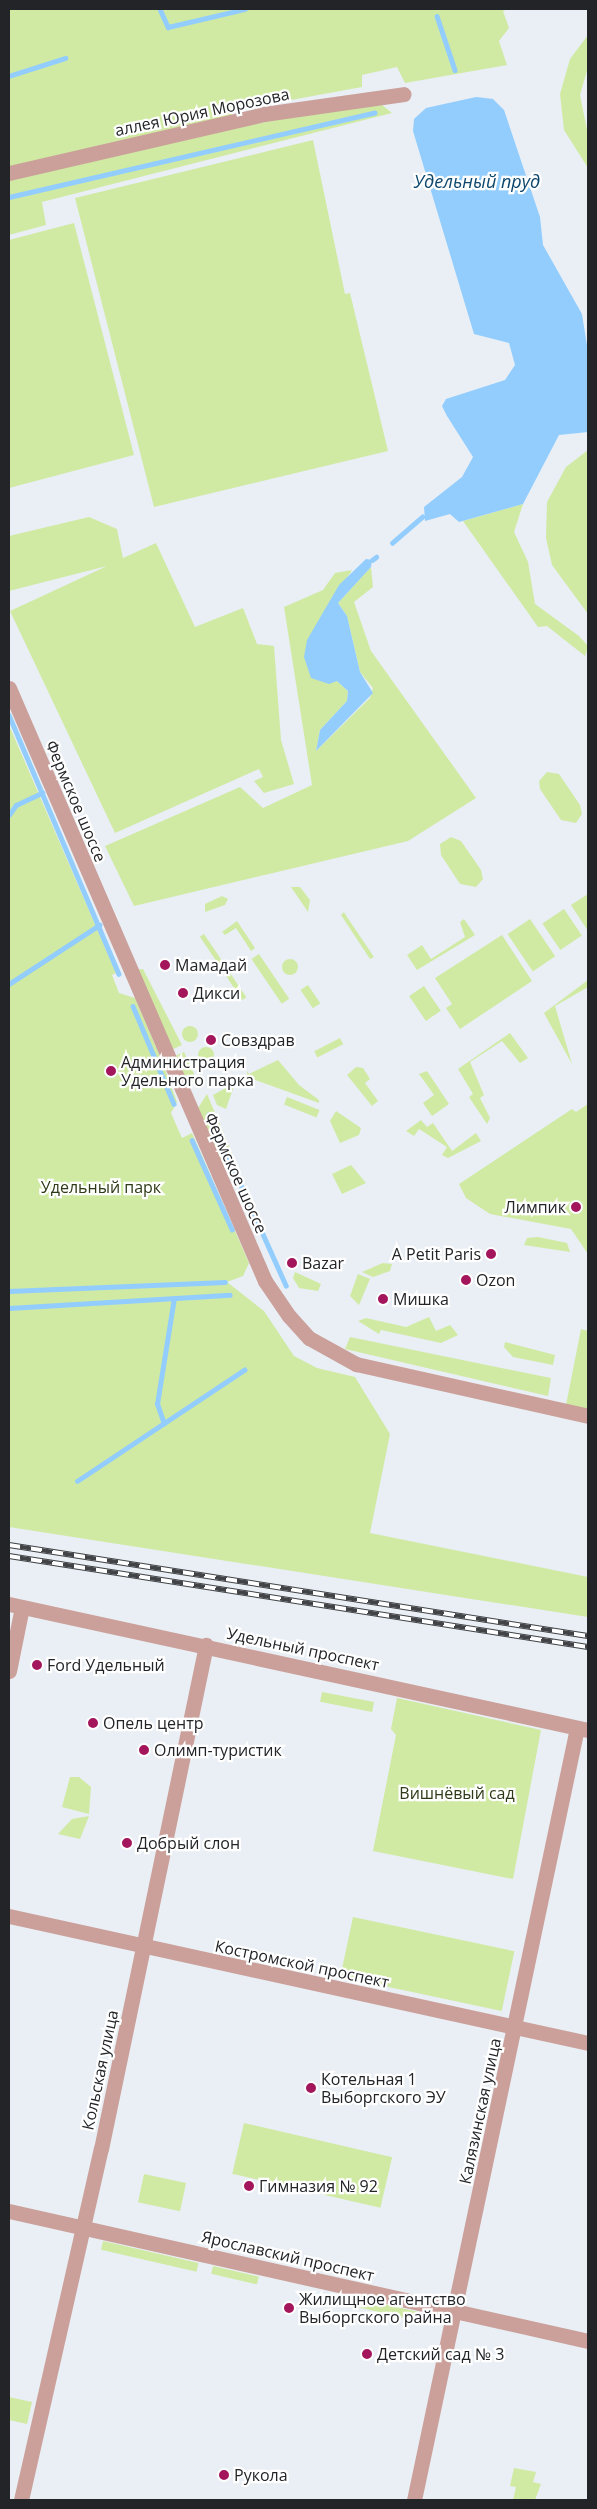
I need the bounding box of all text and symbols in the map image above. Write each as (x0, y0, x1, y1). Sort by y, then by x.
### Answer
street label: аллея Юрия Морозова (113, 84, 291, 140)
water label: Удельный пруд (414, 170, 540, 192)
street label: Фермское шоссе (42, 737, 110, 865)
place label: Мамадай (175, 955, 247, 975)
marker: Мамадай (159, 959, 171, 971)
place label: Дикси (193, 983, 240, 1003)
marker: Дикси (177, 987, 189, 999)
place label: Совздрав (221, 1030, 295, 1050)
marker: Совздрав (205, 1034, 217, 1046)
place label: Администрация Удельного парка (121, 1052, 254, 1090)
marker: Администрация Удельного парка (105, 1065, 117, 1077)
street label: Фермское шоссе (201, 1110, 271, 1236)
park label: Удельный парк (41, 1177, 161, 1197)
place label: Лимпик (504, 1197, 566, 1217)
marker: Лимпик (570, 1201, 582, 1213)
place label: A Petit Paris (392, 1244, 481, 1264)
marker: A Petit Paris (485, 1248, 497, 1260)
place label: Bazar (302, 1253, 344, 1273)
marker: Bazar (286, 1257, 298, 1269)
place label: Ozon (476, 1270, 515, 1290)
marker: Ozon (460, 1274, 472, 1286)
place label: Мишка (393, 1289, 449, 1309)
marker: Мишка (377, 1293, 389, 1305)
street label: Удельный проспект (225, 1623, 381, 1675)
place label: Ford Удельный (47, 1655, 165, 1675)
marker: Ford Удельный (31, 1659, 43, 1671)
place label: Опель центр (103, 1713, 204, 1733)
marker: Опель центр (87, 1717, 99, 1729)
place label: Олимп-туристик (154, 1740, 282, 1760)
marker: Олимп-туристик (138, 1744, 150, 1756)
park label: Вишнёвый сад (399, 1783, 515, 1803)
place label: Добрый слон (137, 1833, 240, 1853)
marker: Добрый слон (121, 1837, 133, 1849)
street label: Костромской проспект (213, 1936, 391, 1992)
street label: Кольская улица (78, 2008, 122, 2132)
street label: Калязинская улица (455, 2036, 505, 2186)
place label: Котельная 1 Выборгского ЭУ (321, 2069, 446, 2107)
marker: Котельная 1 Выборгского ЭУ (305, 2082, 317, 2094)
place label: Гимназия № 92 (259, 2176, 378, 2196)
marker: Гимназия № 92 (243, 2180, 255, 2192)
street label: Ярославский проспект (200, 2227, 376, 2285)
place label: Жилищное агентство Выборгского райна (299, 2289, 466, 2327)
marker: Жилищное агентство Выборгского райна (283, 2302, 295, 2314)
place label: Детский сад № 3 (377, 2344, 504, 2364)
marker: Детский сад № 3 (361, 2348, 373, 2360)
place label: Рукола (234, 2465, 288, 2485)
marker: Рукола (218, 2469, 230, 2481)

